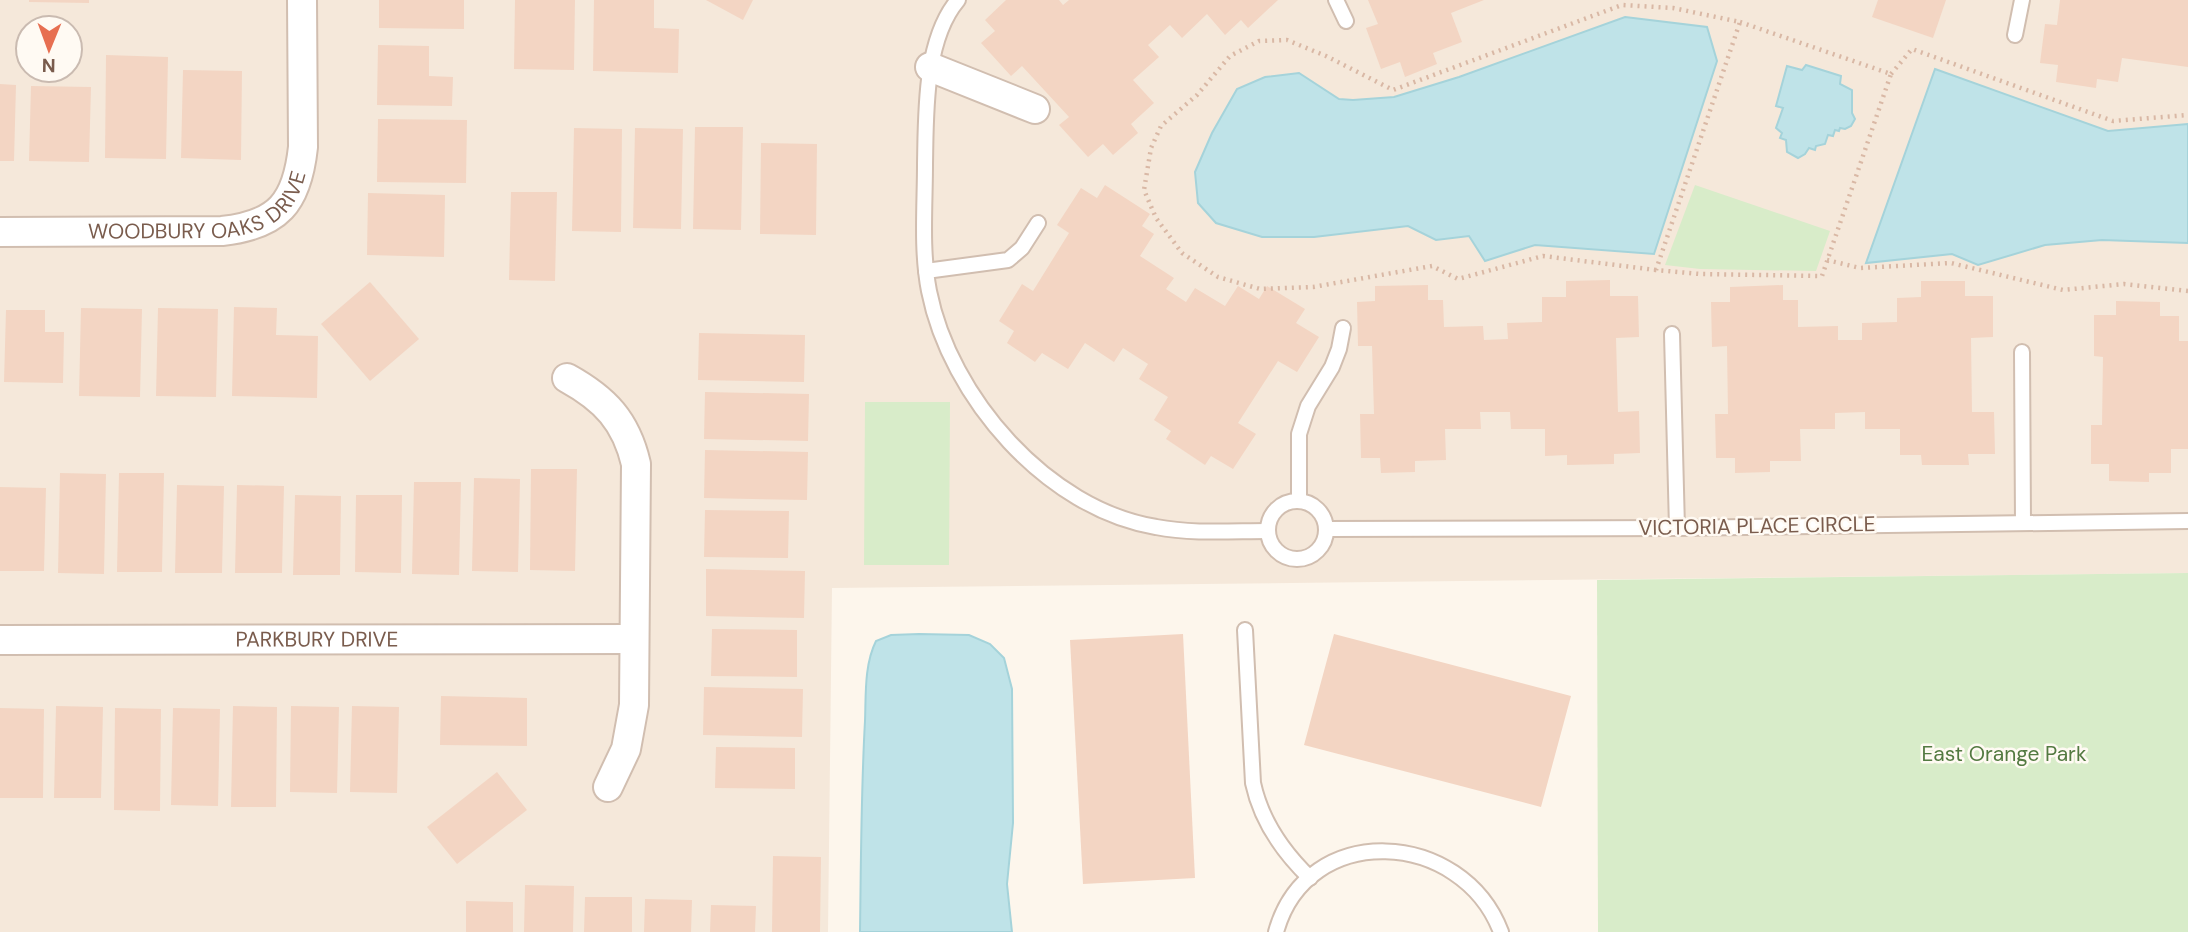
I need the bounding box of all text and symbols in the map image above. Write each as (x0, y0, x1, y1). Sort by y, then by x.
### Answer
north arrow (14, 14, 84, 84)
text: N (42, 53, 56, 78)
street label: WOODBURY OAKS DRIVE (88, 168, 313, 246)
street label: VICTORIA PLACE CIRCLE (1638, 510, 1876, 542)
street label: PARKBURY DRIVE (236, 625, 398, 654)
park label: East Orange Park (1922, 740, 2087, 768)

